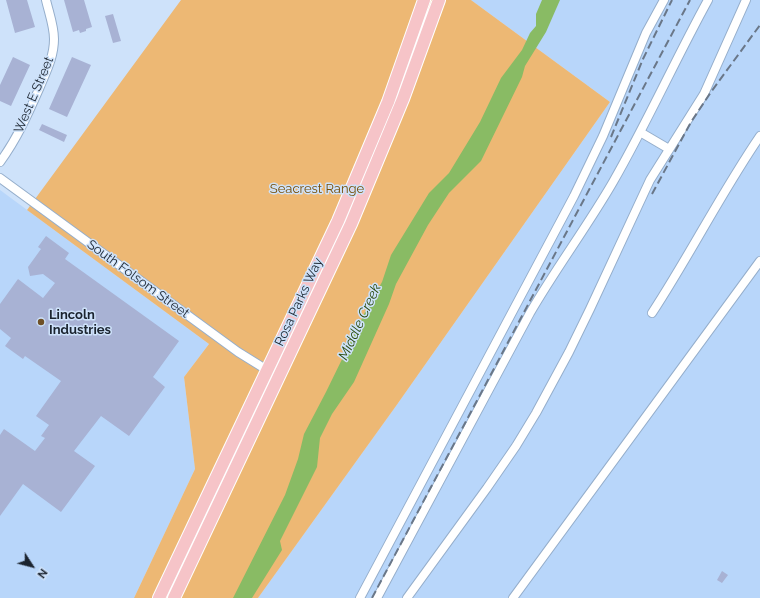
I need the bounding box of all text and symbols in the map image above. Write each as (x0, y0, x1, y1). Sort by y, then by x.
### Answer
street label: West E Street (11, 54, 57, 136)
park label: Seacrest Range (270, 181, 364, 197)
street label: South Folsom Street (84, 237, 192, 321)
street label: Rosa Parks Way (272, 255, 326, 349)
water label: Middle Creek (335, 281, 385, 363)
place label: Lincoln Industries (49, 307, 111, 338)
marker: Lincoln Industries (36, 317, 46, 327)
north arrow (12, 546, 52, 586)
text: N (34, 566, 50, 581)

